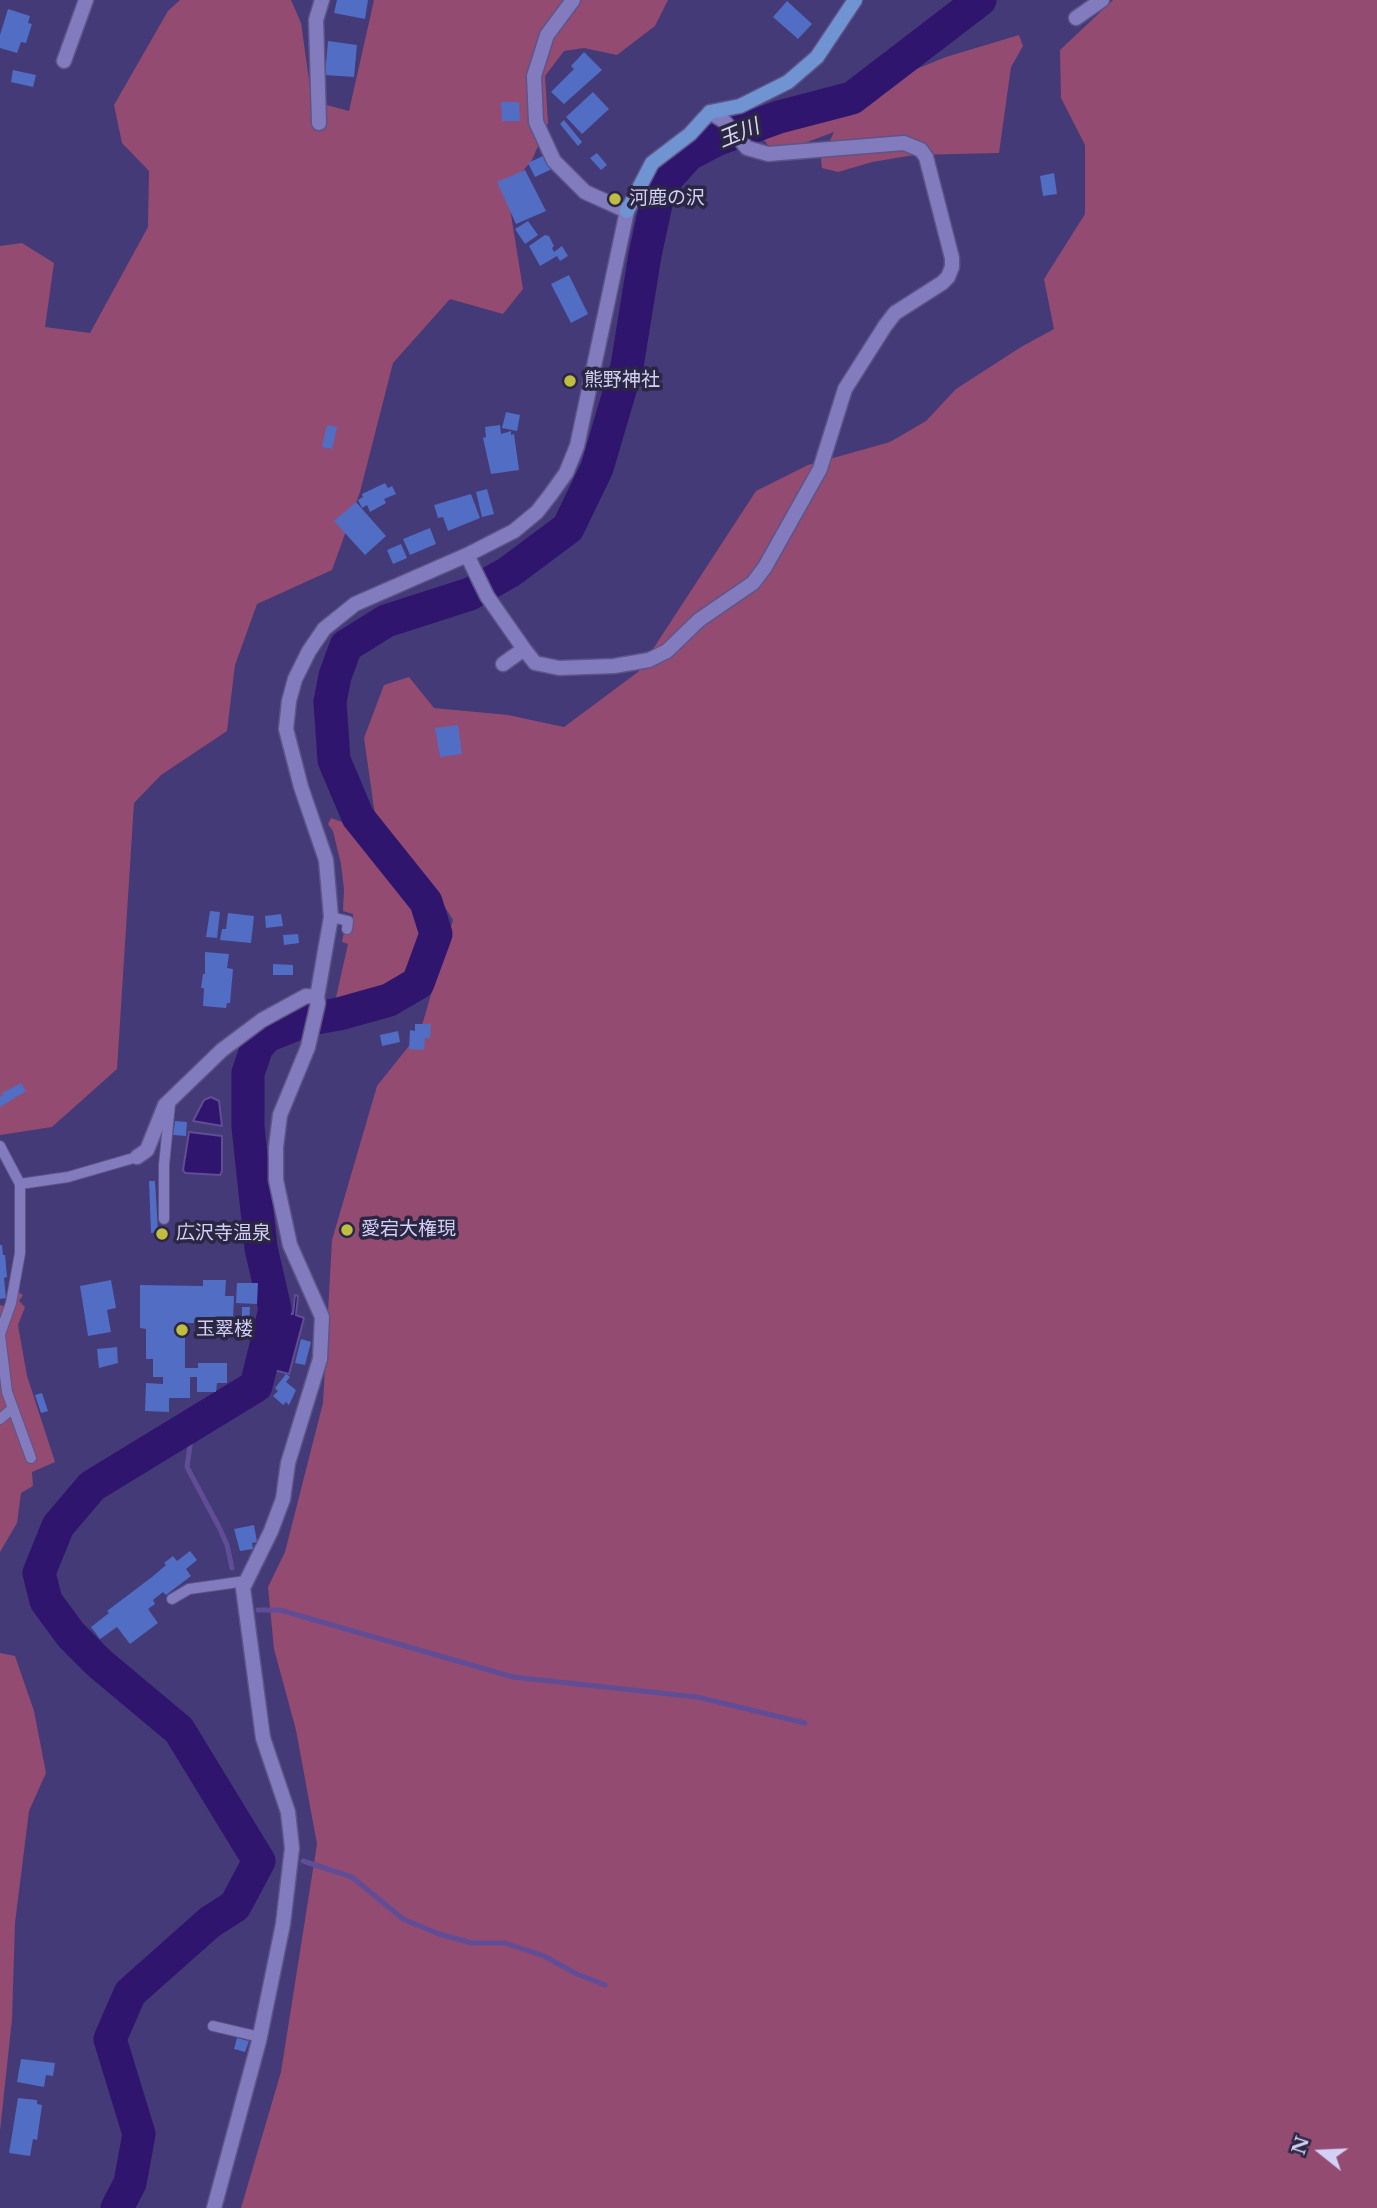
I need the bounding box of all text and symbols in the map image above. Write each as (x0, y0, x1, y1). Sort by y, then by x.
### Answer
water label: 玉川 (715, 114, 763, 154)
place label: 河鹿の沢 (629, 188, 705, 210)
marker: 河鹿の沢 (607, 191, 623, 207)
place label: 熊野神社 (584, 370, 660, 392)
marker: 熊野神社 (562, 373, 578, 389)
place label: 愛宕大権現 (361, 1219, 456, 1241)
marker: 愛宕大権現 (339, 1222, 355, 1238)
place label: 広沢寺温泉 (176, 1223, 271, 1245)
marker: 広沢寺温泉 (154, 1226, 170, 1242)
place label: 玉翠楼 (196, 1319, 253, 1341)
marker: 玉翠楼 (174, 1322, 190, 1338)
north arrow (1286, 2117, 1356, 2187)
text: N (1287, 2133, 1314, 2157)

